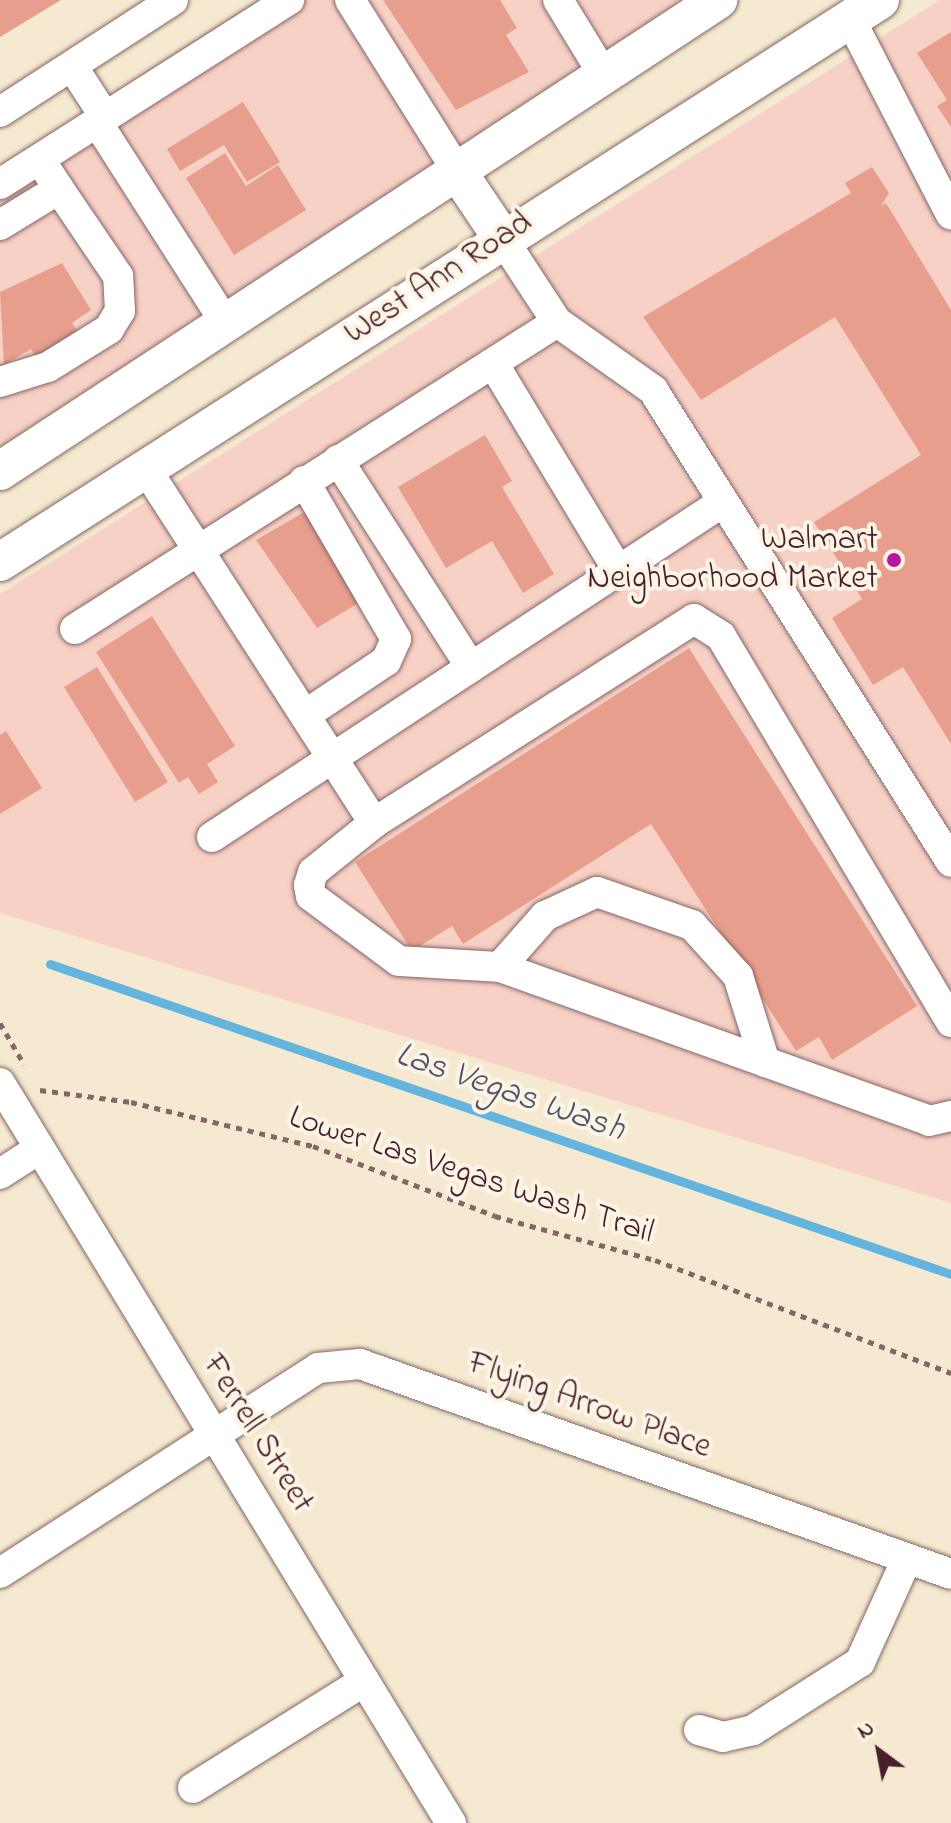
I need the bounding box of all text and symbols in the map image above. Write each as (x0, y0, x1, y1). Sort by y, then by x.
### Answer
street label: West Ann Road (337, 203, 541, 355)
place label: Walmart Neighborhood Market (587, 520, 878, 600)
marker: Walmart Neighborhood Market (885, 551, 903, 569)
water label: Las Vegas Wash (390, 1034, 630, 1152)
street label: Lower Las Vegas Wash Trail (283, 1098, 659, 1254)
street label: Flying Arrow Place (462, 1343, 716, 1469)
street label: Ferrell Street (192, 1347, 322, 1521)
north arrow (839, 1711, 919, 1791)
text: N (851, 1713, 881, 1748)

